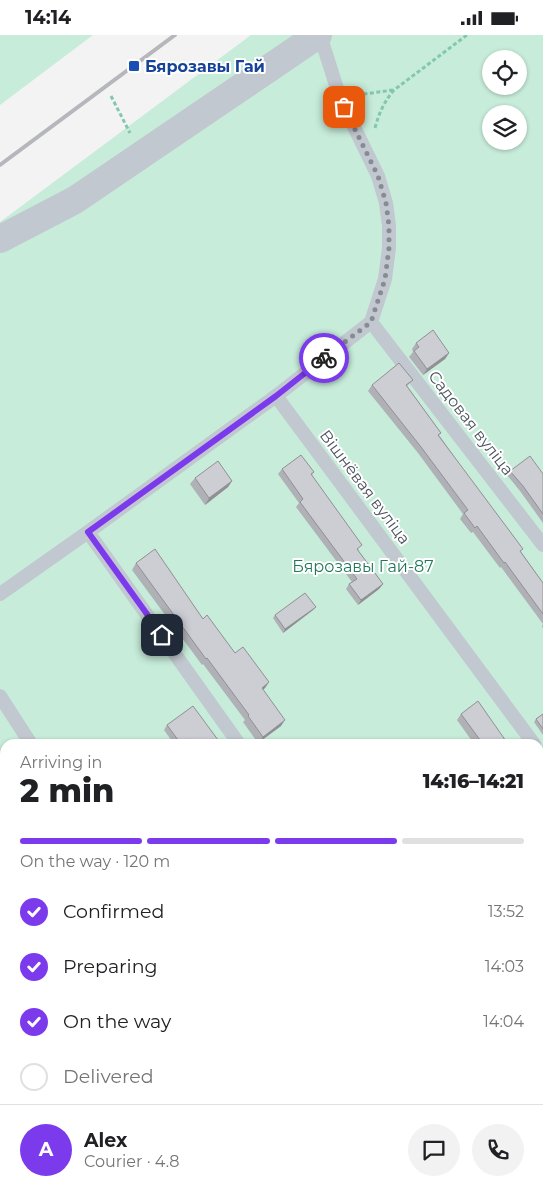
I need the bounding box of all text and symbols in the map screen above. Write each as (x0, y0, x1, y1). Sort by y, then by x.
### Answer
text: 14:14 (25, 6, 71, 29)
map controls (482, 50, 527, 150)
button: locate (482, 50, 527, 95)
place label: Бярозавы Гай (145, 57, 265, 76)
marker: Бярозавы Гай (127, 59, 141, 73)
pin (323, 86, 365, 128)
icon: bag (330, 93, 358, 121)
button: layers (482, 105, 527, 150)
courier (299, 333, 349, 383)
icon: bike (310, 344, 338, 372)
street label: Садовая вуліца (424, 367, 518, 479)
street label: Вішнёвая вуліца (316, 426, 414, 548)
park label: Бярозавы Гай-87 (292, 557, 434, 576)
pin (141, 614, 183, 656)
icon: home (148, 621, 176, 649)
text: Arriving in (20, 753, 102, 772)
text: 14:16–14:21 (423, 770, 524, 793)
text: 2 min (20, 771, 114, 810)
text: On the way · 120 m (20, 852, 170, 871)
icon: check (20, 898, 48, 926)
text: Confirmed (63, 900, 164, 923)
text: 13:52 (488, 902, 524, 921)
icon: check (20, 953, 48, 981)
text: Preparing (63, 955, 158, 978)
text: 14:03 (485, 957, 524, 976)
icon: check (20, 1008, 48, 1036)
text: On the way (63, 1010, 171, 1033)
text: 14:04 (483, 1012, 524, 1031)
text: Delivered (63, 1065, 154, 1088)
button: chat (408, 1124, 460, 1176)
button: phone (472, 1124, 524, 1176)
text: Alex (84, 1129, 127, 1152)
text: A (39, 1138, 53, 1161)
text: Courier · 4.8 (84, 1152, 180, 1171)

